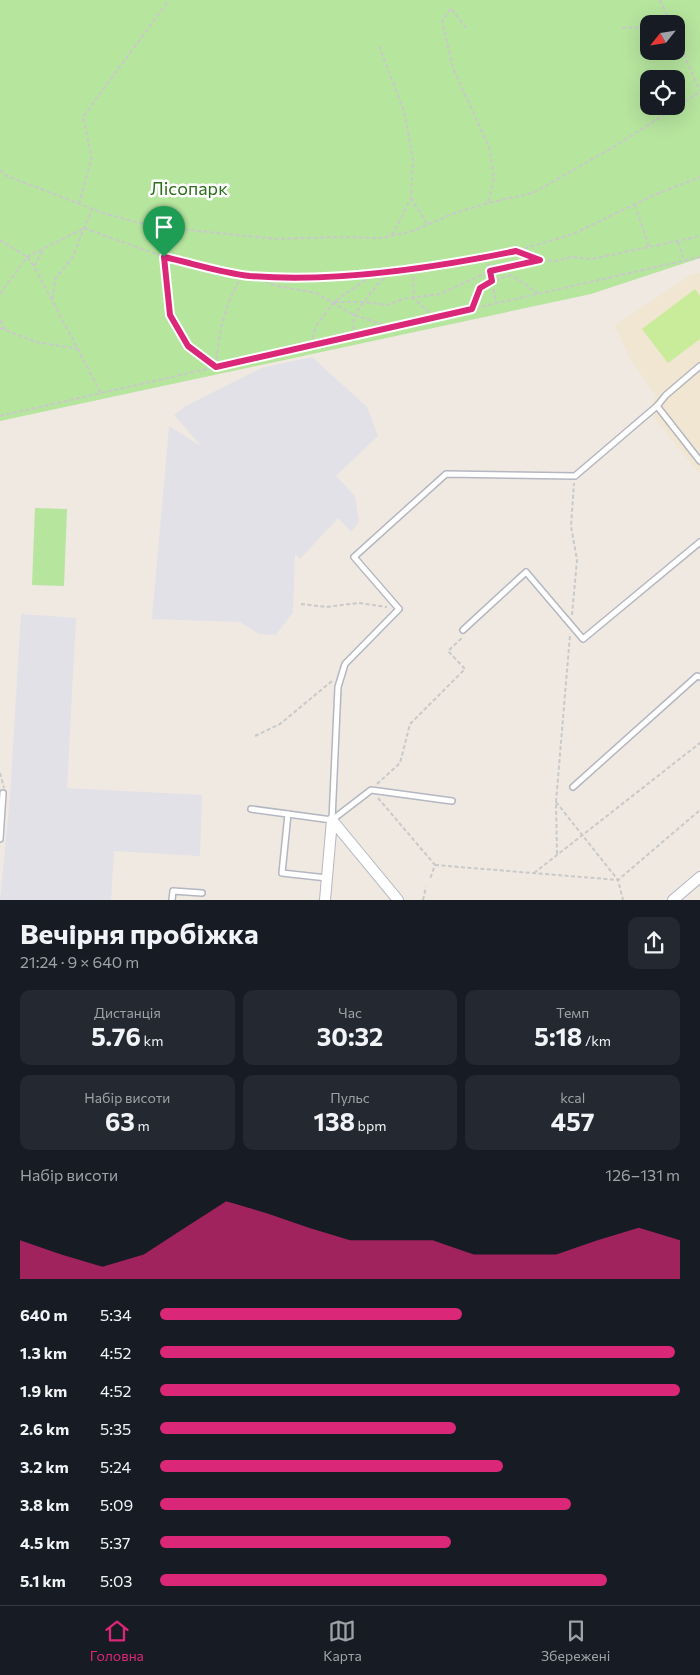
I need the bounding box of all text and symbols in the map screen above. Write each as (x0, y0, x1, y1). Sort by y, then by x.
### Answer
north arrow (640, 15, 685, 60)
map controls (640, 15, 685, 115)
button: locate (640, 70, 685, 115)
park label: Лісопарк (150, 177, 228, 199)
pin (143, 206, 185, 257)
icon: arrive (150, 213, 178, 241)
text: Вечірня пробіжка (20, 916, 259, 950)
button: share (628, 917, 680, 969)
text: 21:24 · 9 × 640 m (20, 952, 139, 971)
text: Дистанція (94, 1004, 161, 1021)
text: Час (338, 1004, 362, 1021)
text: Темп (556, 1004, 589, 1021)
text: 5.76 (91, 1021, 141, 1051)
text: 30:32 (317, 1021, 383, 1051)
text: 5:18 (534, 1021, 582, 1051)
text: km (141, 1032, 163, 1049)
text: /km (582, 1032, 611, 1049)
text: Набір висоти (84, 1089, 170, 1106)
text: Пульс (330, 1089, 370, 1106)
text: kcal (560, 1089, 585, 1106)
text: 63 (105, 1106, 135, 1136)
text: 138 (314, 1106, 355, 1136)
text: 457 (551, 1106, 594, 1136)
text: m (135, 1117, 150, 1134)
text: bpm (355, 1117, 386, 1134)
text: Набір висоти (20, 1165, 118, 1184)
text: 126–131 m (605, 1165, 680, 1184)
text: 640 m (20, 1305, 67, 1324)
text: 5:34 (100, 1305, 132, 1324)
text: 1.3 km (20, 1343, 67, 1362)
text: 4:52 (100, 1343, 131, 1362)
text: 1.9 km (20, 1381, 67, 1400)
text: 4:52 (100, 1381, 131, 1400)
text: 2.6 km (20, 1419, 69, 1438)
text: 5:35 (100, 1419, 131, 1438)
text: 3.2 km (20, 1457, 69, 1476)
text: 5:24 (100, 1457, 131, 1476)
text: 3.8 km (20, 1495, 69, 1514)
text: 5:09 (100, 1495, 133, 1514)
text: 4.5 km (20, 1533, 70, 1552)
text: 5:37 (100, 1533, 130, 1552)
text: 5.1 km (20, 1571, 66, 1590)
text: 5:03 (100, 1571, 133, 1590)
tab: Головна (90, 1617, 144, 1664)
tab: Карта (323, 1617, 362, 1664)
tab: Збережені (541, 1617, 610, 1664)

